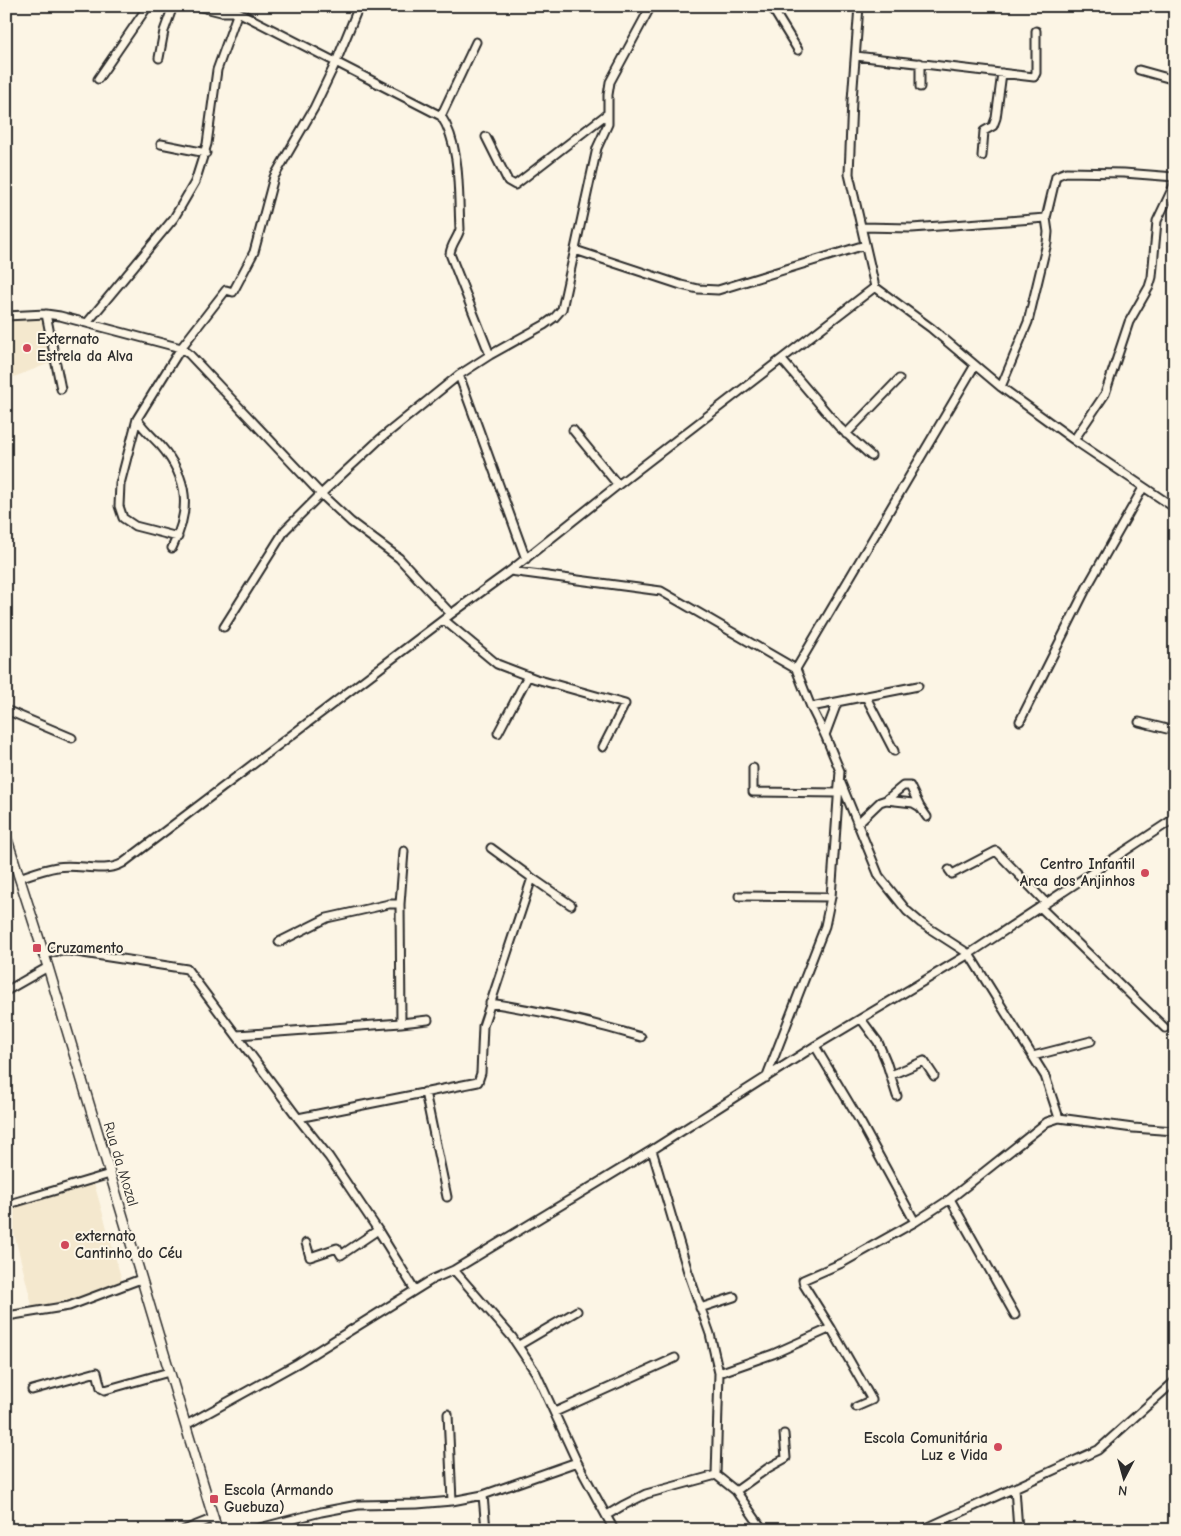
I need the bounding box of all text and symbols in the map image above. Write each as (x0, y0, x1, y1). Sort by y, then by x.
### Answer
place label: Externato Estrela da Alva (37, 330, 133, 365)
marker: Externato Estrela da Alva (21, 342, 33, 354)
place label: Centro Infantil Arca dos Anjinhos (1020, 855, 1135, 890)
marker: Centro Infantil Arca dos Anjinhos (1139, 867, 1151, 879)
place label: Cruzamento (47, 939, 124, 957)
marker: Cruzamento (31, 942, 43, 954)
street label: Rua da Mozal (100, 1120, 142, 1208)
place label: externato Cantinho do Céu (75, 1227, 183, 1262)
marker: externato Cantinho do Céu (59, 1239, 71, 1251)
place label: Escola Comunitária Luz e Vida (864, 1429, 988, 1464)
marker: Escola Comunitária Luz e Vida (992, 1441, 1004, 1453)
north arrow (1098, 1454, 1148, 1504)
place label: Escola (Armando Guebuza) (224, 1481, 334, 1516)
text: N (1117, 1482, 1128, 1499)
marker: Escola (Armando Guebuza) (208, 1493, 220, 1505)

